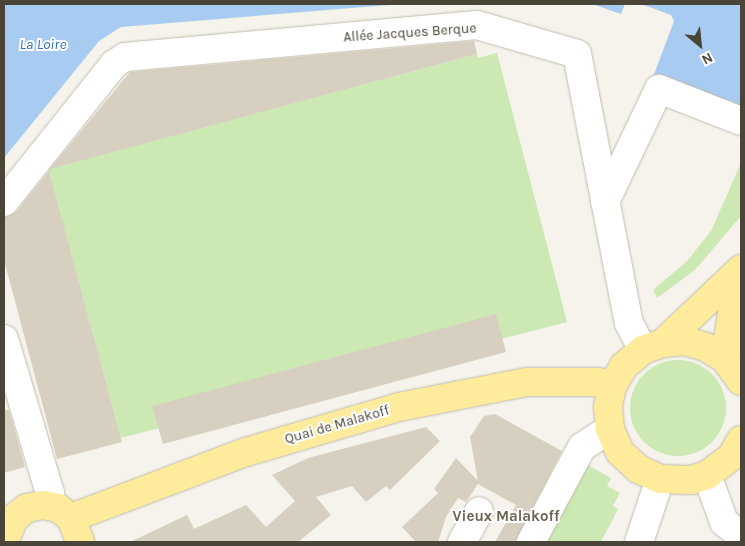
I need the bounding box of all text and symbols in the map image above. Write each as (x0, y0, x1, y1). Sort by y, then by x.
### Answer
street label: Allée Jacques Berque (343, 20, 477, 46)
north arrow (675, 20, 725, 70)
water label: La Loire (20, 36, 66, 54)
text: N (699, 49, 716, 69)
street label: Quai de Malakoff (283, 402, 391, 448)
district label: Vieux Malakoff (452, 508, 560, 526)

